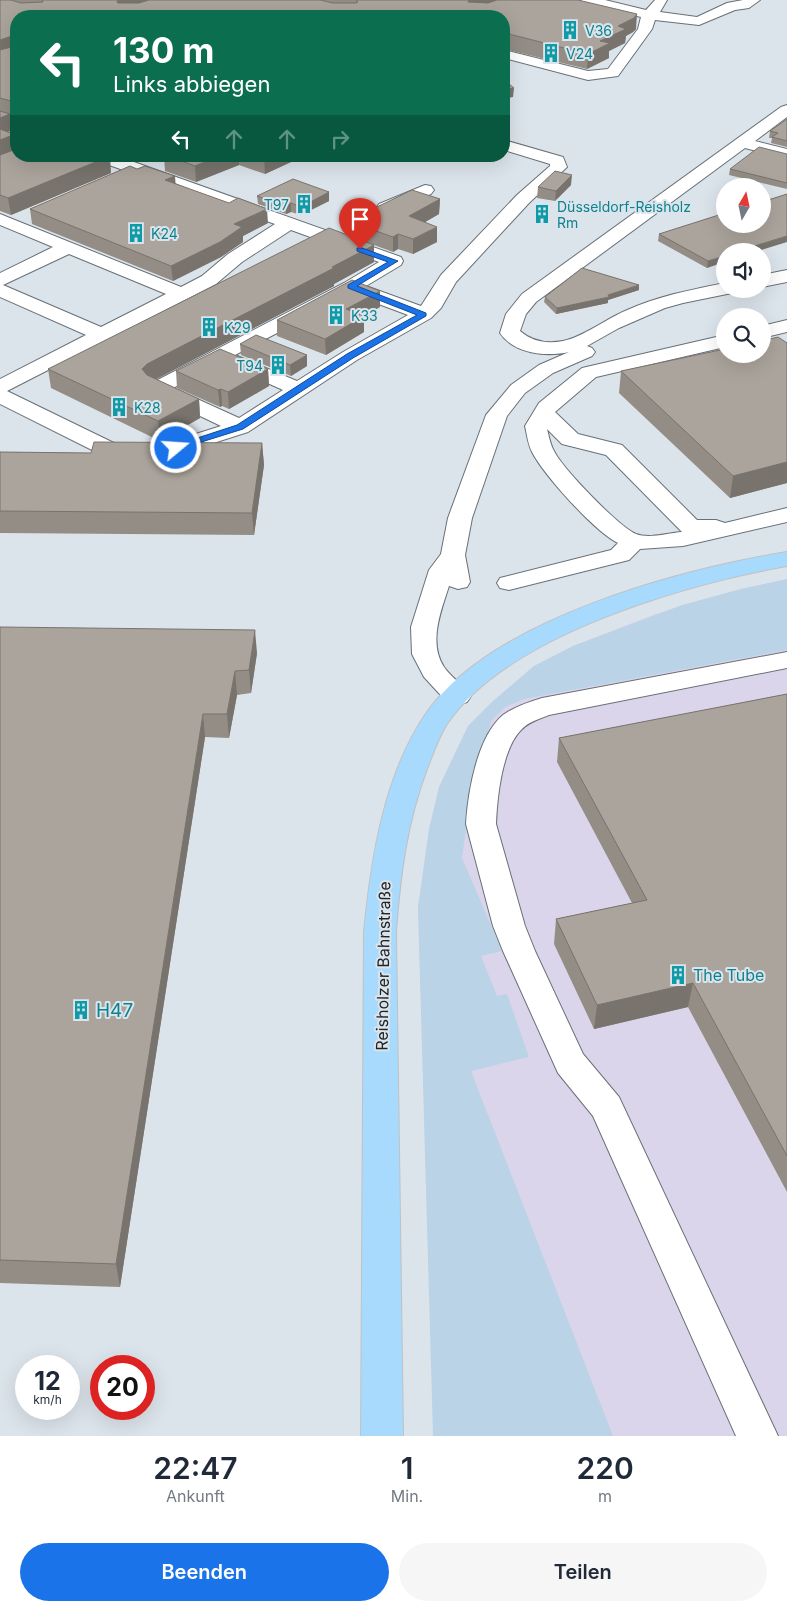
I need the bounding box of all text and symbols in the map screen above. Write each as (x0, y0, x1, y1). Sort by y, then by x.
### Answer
building icon: V36 (559, 19, 581, 41)
place label: V36 (585, 22, 612, 39)
text: 130 m (113, 29, 215, 71)
icon: left (30, 30, 95, 95)
building icon: V24 (540, 42, 562, 64)
place label: V24 (566, 45, 593, 62)
text: Links abbiegen (113, 71, 270, 97)
icon: left (167, 125, 195, 153)
icon: ahead (220, 125, 248, 153)
icon: ahead (273, 125, 301, 153)
icon: right (326, 125, 354, 153)
north arrow (716, 178, 771, 232)
map controls (716, 178, 771, 363)
building icon: T97 (293, 193, 315, 215)
place label: T97 (264, 196, 289, 213)
pin (339, 198, 381, 249)
place label: Düsseldorf-Reisholz Rm (557, 198, 691, 231)
building icon: Düsseldorf-Reisholz Rm (531, 203, 553, 225)
icon: arrive (346, 205, 374, 233)
building icon: K24 (125, 222, 147, 244)
place label: K24 (151, 225, 178, 242)
button: sound (716, 243, 771, 298)
building icon: K33 (325, 304, 347, 326)
place label: K33 (351, 307, 378, 324)
button: search (716, 308, 771, 363)
building icon: K29 (198, 316, 220, 338)
place label: K29 (224, 319, 251, 336)
building icon: T94 (267, 354, 289, 376)
place label: T94 (236, 357, 263, 374)
building icon: K28 (108, 396, 130, 418)
place label: K28 (134, 399, 161, 416)
position arrow (149, 421, 201, 473)
street label: Reisholzer Bahnstraße (372, 881, 394, 1051)
building icon: The Tube (667, 964, 689, 986)
place label: The Tube (693, 965, 764, 985)
building icon: H47 (70, 999, 92, 1021)
place label: H47 (96, 999, 133, 1022)
speed limit sign: 20 (90, 1355, 155, 1420)
text: 12 (34, 1366, 61, 1396)
text: km/h (33, 1392, 62, 1407)
text: 22:47 (153, 1450, 238, 1486)
text: 1 (401, 1450, 413, 1486)
text: 220 (577, 1450, 634, 1486)
text: Ankunft (166, 1486, 225, 1506)
text: Min. (391, 1486, 423, 1506)
text: m (598, 1486, 612, 1506)
button: Beenden (20, 1543, 389, 1601)
button: Teilen (399, 1543, 767, 1601)

